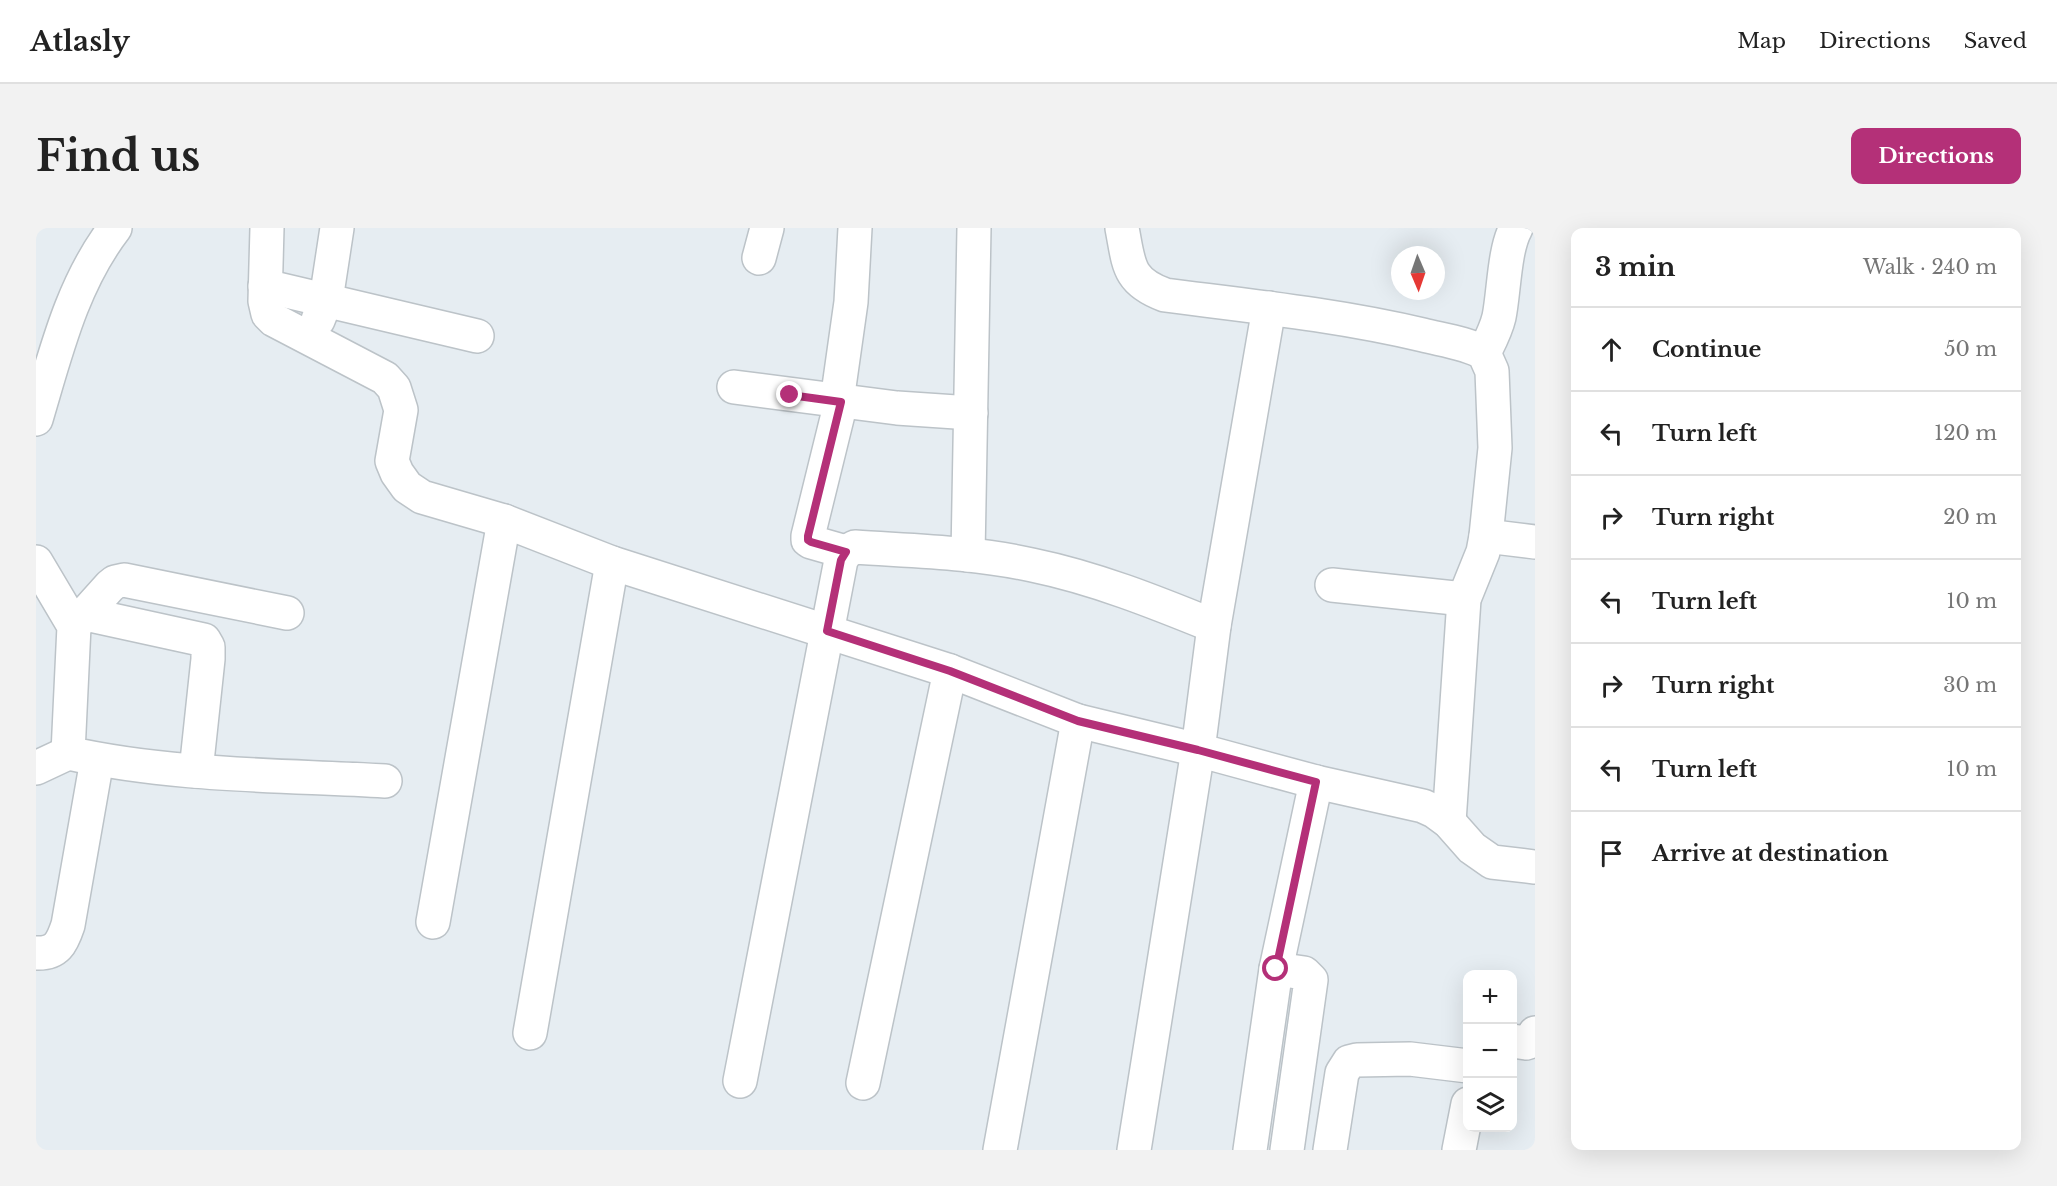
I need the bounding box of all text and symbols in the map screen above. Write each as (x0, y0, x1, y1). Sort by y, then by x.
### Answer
text: Atlasly (30, 24, 130, 59)
text: Map (1737, 28, 1786, 54)
text: Directions (1819, 28, 1931, 54)
text: Saved (1964, 28, 2027, 54)
button: Directions (1851, 128, 2021, 184)
text: Find us (36, 130, 200, 182)
north arrow (1391, 246, 1445, 300)
text: 3 min (1595, 251, 1676, 283)
text: Walk · 240 m (1863, 255, 1997, 279)
icon: ahead (1595, 333, 1628, 366)
text: Continue (1652, 336, 1761, 363)
text: 50 m (1944, 337, 1997, 361)
route end (776, 381, 802, 407)
icon: left (1595, 417, 1628, 450)
text: Turn left (1652, 420, 1757, 447)
text: 120 m (1934, 421, 1997, 445)
icon: right (1595, 501, 1628, 534)
text: Turn right (1652, 504, 1774, 531)
text: 20 m (1943, 505, 1997, 529)
icon: left (1595, 585, 1628, 618)
text: Turn left (1652, 588, 1757, 615)
text: 10 m (1947, 589, 1997, 613)
icon: right (1595, 669, 1628, 702)
text: Turn right (1652, 672, 1774, 699)
text: 30 m (1943, 673, 1997, 697)
icon: left (1595, 753, 1628, 786)
text: Turn left (1652, 756, 1757, 783)
text: 10 m (1947, 757, 1997, 781)
icon: arrive (1595, 837, 1628, 870)
text: Arrive at destination (1652, 840, 1889, 867)
route start (1262, 955, 1288, 981)
map controls (1463, 970, 1517, 1132)
button: + (1463, 970, 1517, 1024)
button: − (1463, 1024, 1517, 1078)
button: layers (1463, 1078, 1517, 1132)

